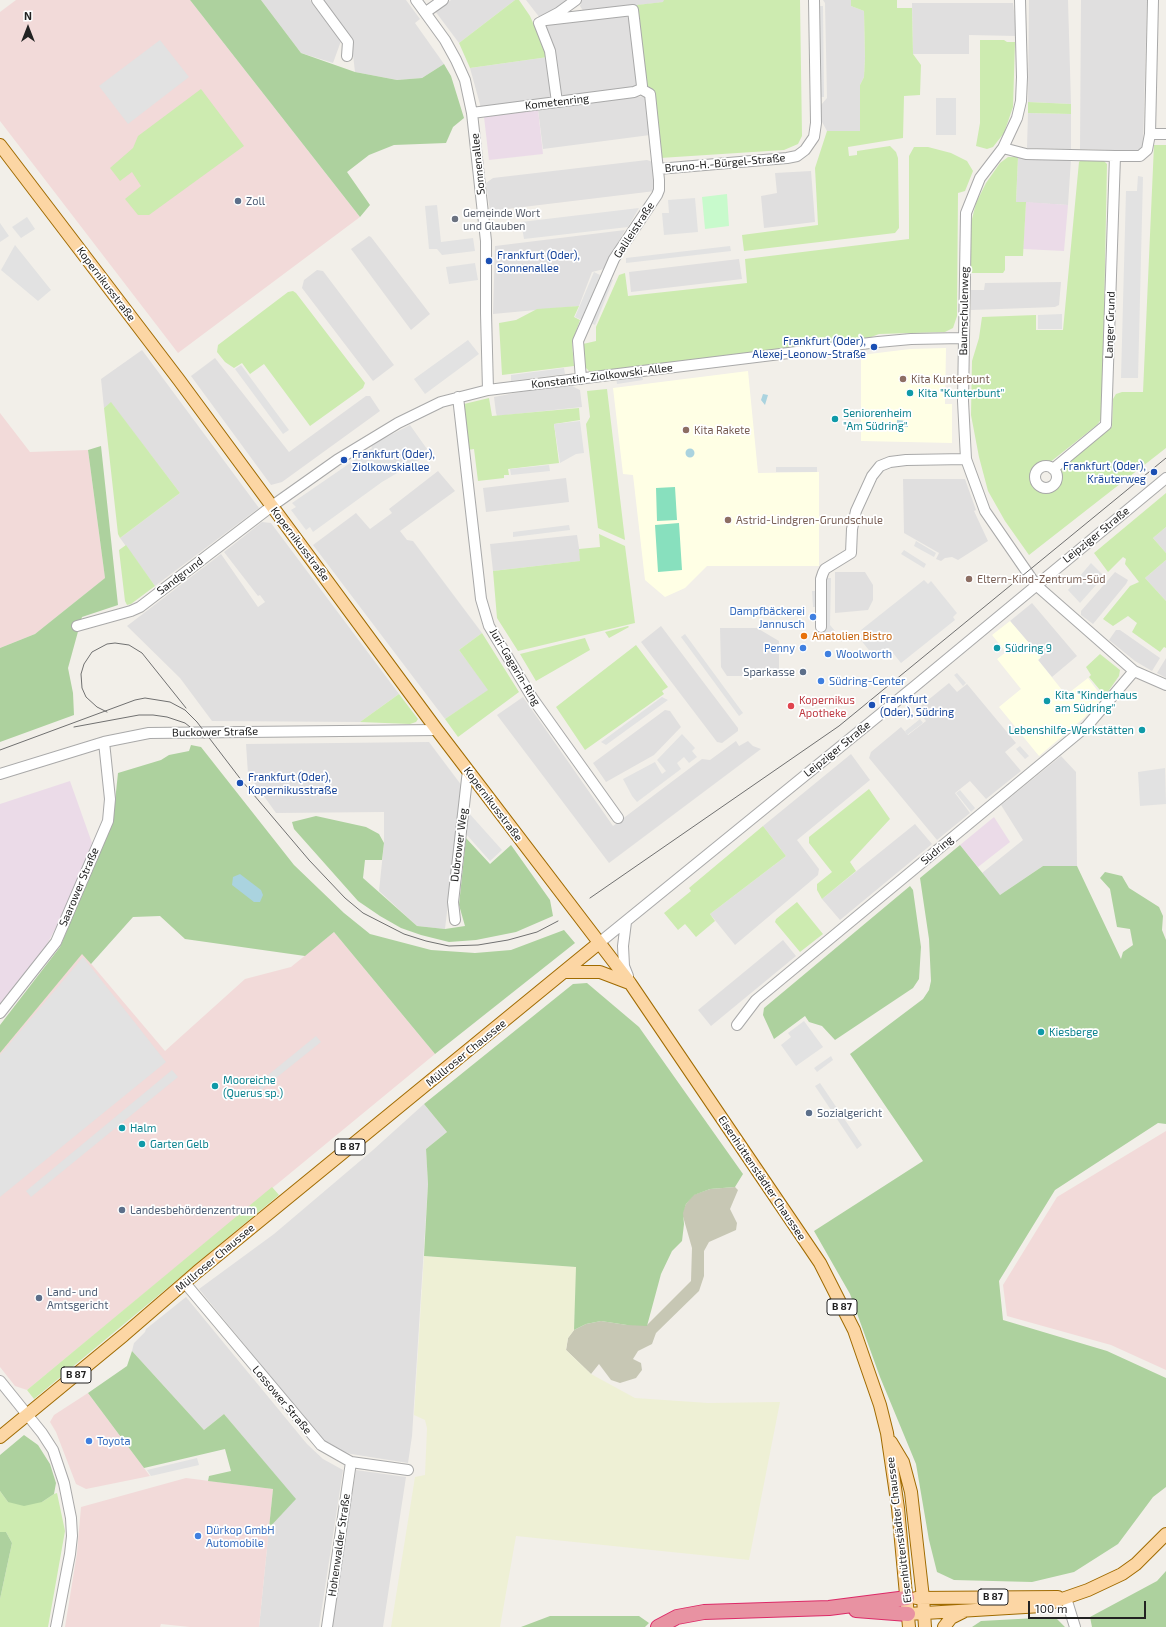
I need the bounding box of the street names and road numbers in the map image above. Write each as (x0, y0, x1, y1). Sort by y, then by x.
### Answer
street label: Kometenring (524, 92, 590, 112)
street label: Sonnenallee (468, 133, 488, 195)
street label: Bruno-H.-Bürgel-Straße (664, 151, 786, 175)
street label: Galileistraße (611, 199, 657, 261)
street label: Kopernikusstraße (74, 244, 138, 324)
street label: Baumschulenweg (957, 266, 971, 356)
street label: Langer Grund (1102, 291, 1118, 359)
street label: Konstantin-Ziolkowski-Allee (530, 361, 674, 391)
street label: Kopernikusstraße (268, 504, 332, 584)
street label: Leipziger Straße (1060, 504, 1132, 566)
street label: Sandgrund (154, 554, 206, 598)
street label: Juri-Gagarin-Ring (487, 626, 543, 708)
street label: Leipziger Straße (801, 718, 873, 780)
street label: Buckower Straße (172, 725, 258, 739)
street label: Kopernikusstraße (461, 764, 525, 844)
street label: Dubrower Weg (448, 807, 470, 883)
street label: Südring (918, 833, 956, 867)
street label: Saarower Straße (56, 845, 102, 929)
street label: Müllroser Chaussee (423, 1017, 509, 1089)
street label: Eisenhüttenstädter Chaussee (715, 1113, 809, 1243)
road number: B 87 (335, 1139, 365, 1155)
street label: Müllroser Chaussee (173, 1221, 257, 1295)
road number: B 87 (827, 1299, 857, 1315)
street label: Lossower Straße (250, 1363, 314, 1437)
road number: B 87 (61, 1367, 91, 1383)
street label: Eisenhüttenstädter Chaussee (883, 1456, 915, 1604)
street label: Hohenwalder Straße (325, 1493, 353, 1597)
road number: B 87 (978, 1589, 1008, 1605)

